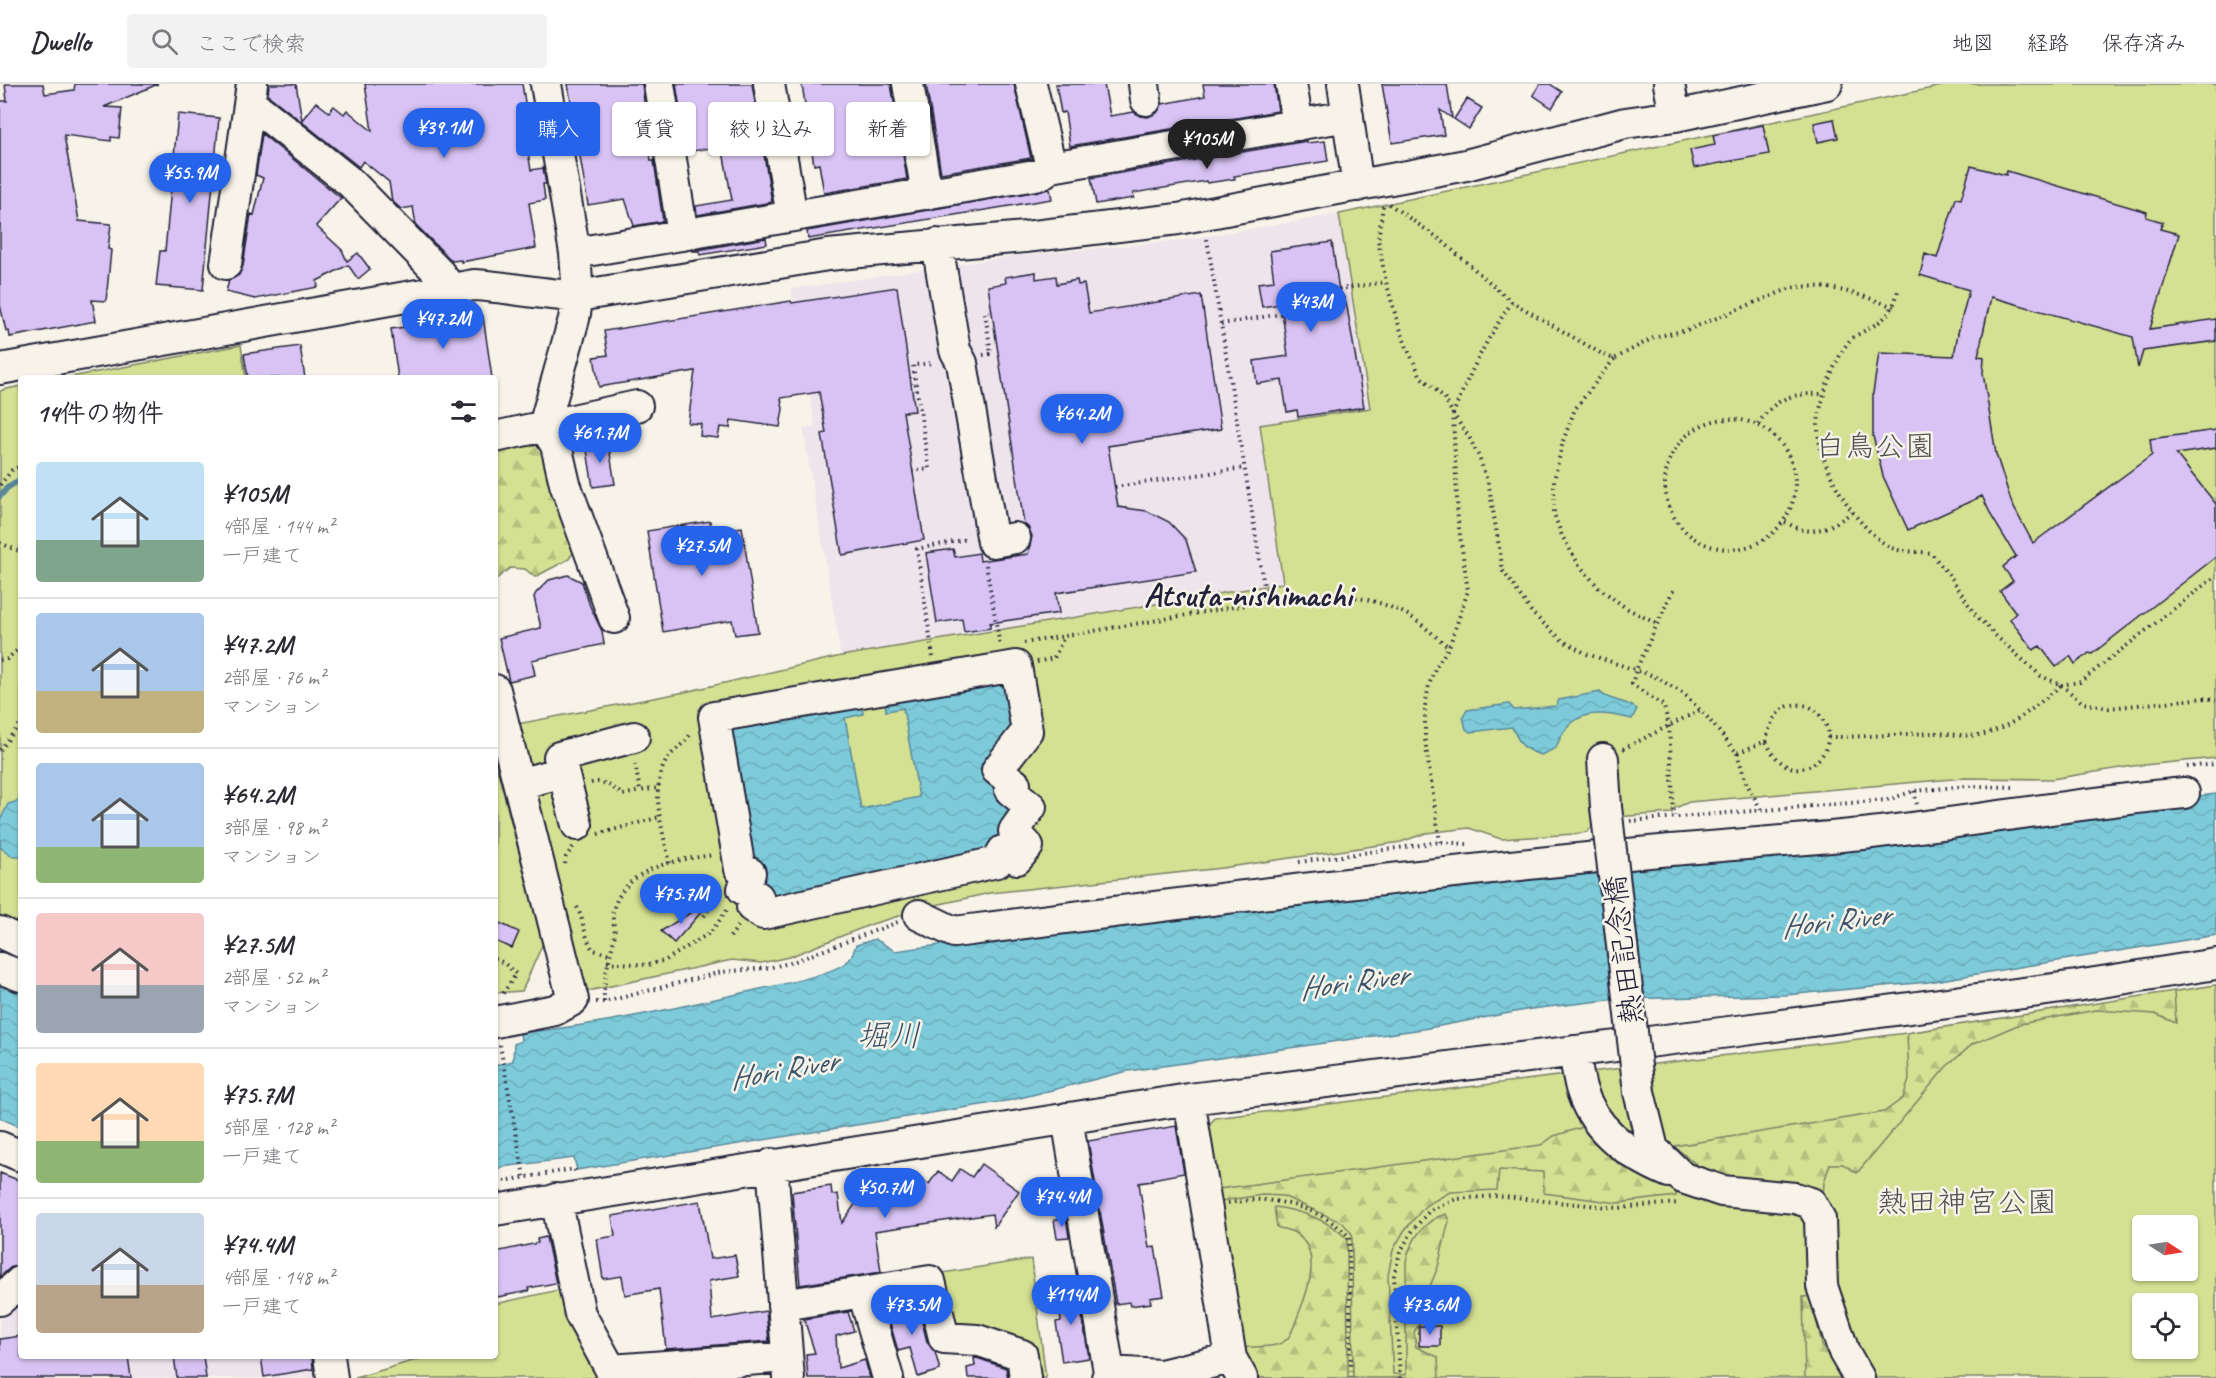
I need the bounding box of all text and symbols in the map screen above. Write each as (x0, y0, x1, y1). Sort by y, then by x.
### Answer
search box (127, 14, 547, 68)
text: Dwello (30, 24, 91, 59)
icon: search (148, 25, 181, 58)
text: ここで検索 (196, 30, 306, 58)
text: 地図 (1952, 30, 1994, 56)
text: 経路 (2027, 30, 2069, 56)
text: 保存済み (2102, 30, 2186, 56)
chip: 購入 (516, 102, 600, 156)
chip: 賃貸 (612, 102, 696, 156)
chip: 絞り込み (708, 102, 834, 156)
chip: 新着 (846, 102, 930, 156)
pin: ¥39.1M (395, 108, 493, 159)
text: ¥39.1M (417, 115, 471, 140)
pin: ¥105M (1165, 119, 1249, 170)
text: ¥105M (1182, 126, 1232, 151)
pin: ¥55.9M (141, 153, 239, 204)
text: ¥55.9M (163, 160, 217, 185)
pin: ¥43M (1275, 282, 1347, 333)
text: ¥43M (1290, 289, 1332, 314)
pin: ¥47.2M (394, 299, 492, 350)
text: ¥47.2M (416, 306, 470, 331)
pin: ¥64.2M (1033, 394, 1131, 445)
icon: filters (447, 395, 480, 428)
text: 14件の物件 (36, 397, 163, 430)
text: ¥64.2M (1055, 401, 1109, 426)
pin: ¥61.7M (551, 413, 649, 464)
text: ¥61.7M (573, 420, 627, 445)
park label: 白鳥公園 (1815, 427, 1935, 465)
text: ¥105M (222, 477, 287, 510)
icon: home (84, 486, 156, 558)
text: 4部屋 · 144 m² (222, 514, 334, 539)
pin: ¥27.5M (653, 526, 751, 577)
text: ¥27.5M (675, 533, 729, 558)
text: 一戸建て (222, 543, 302, 568)
district label: Atsuta-nishimachi (1144, 574, 1356, 616)
text: ¥47.2M (222, 628, 293, 661)
icon: home (84, 637, 156, 709)
text: 2部屋 · 76 m² (222, 665, 325, 690)
text: マンション (222, 694, 321, 719)
text: ¥64.2M (222, 778, 293, 811)
icon: home (84, 787, 156, 859)
text: 3部屋 · 98 m² (222, 815, 325, 840)
text: マンション (222, 844, 321, 869)
street label: 熱田記念橋 (1595, 873, 1651, 1027)
pin: ¥75.7M (632, 874, 730, 925)
text: ¥75.7M (654, 881, 708, 906)
water label: Hori River (1778, 893, 1897, 947)
text: ¥27.5M (222, 928, 292, 961)
icon: home (84, 937, 156, 1009)
water label: Hori River (1296, 953, 1415, 1009)
text: 2部屋 · 52 m² (222, 965, 325, 990)
text: マンション (222, 994, 321, 1019)
water label: 堀川 (857, 1015, 921, 1056)
water label: Hori River (726, 1039, 846, 1099)
text: ¥75.7M (222, 1078, 292, 1111)
icon: home (84, 1087, 156, 1159)
text: 5部屋 · 128 m² (222, 1115, 334, 1140)
text: 一戸建て (222, 1144, 302, 1169)
pin: ¥50.7M (836, 1168, 934, 1219)
text: ¥50.7M (858, 1175, 912, 1200)
pin: ¥74.4M (1013, 1177, 1111, 1228)
park label: 熱田神宮公園 (1877, 1183, 2057, 1221)
text: ¥74.4M (1035, 1184, 1089, 1209)
north arrow (2132, 1215, 2198, 1281)
map controls (2132, 1215, 2198, 1359)
text: ¥74.4M (222, 1228, 293, 1261)
icon: home (84, 1237, 156, 1309)
text: 4部屋 · 148 m² (222, 1265, 334, 1290)
pin: ¥114M (1029, 1275, 1113, 1326)
text: ¥114M (1046, 1282, 1096, 1307)
pin: ¥73.5M (863, 1285, 961, 1336)
pin: ¥73.6M (1381, 1285, 1479, 1336)
text: ¥73.5M (885, 1292, 939, 1317)
text: ¥73.6M (1403, 1292, 1457, 1317)
button: locate (2132, 1293, 2198, 1359)
text: 一戸建て (222, 1294, 302, 1319)

